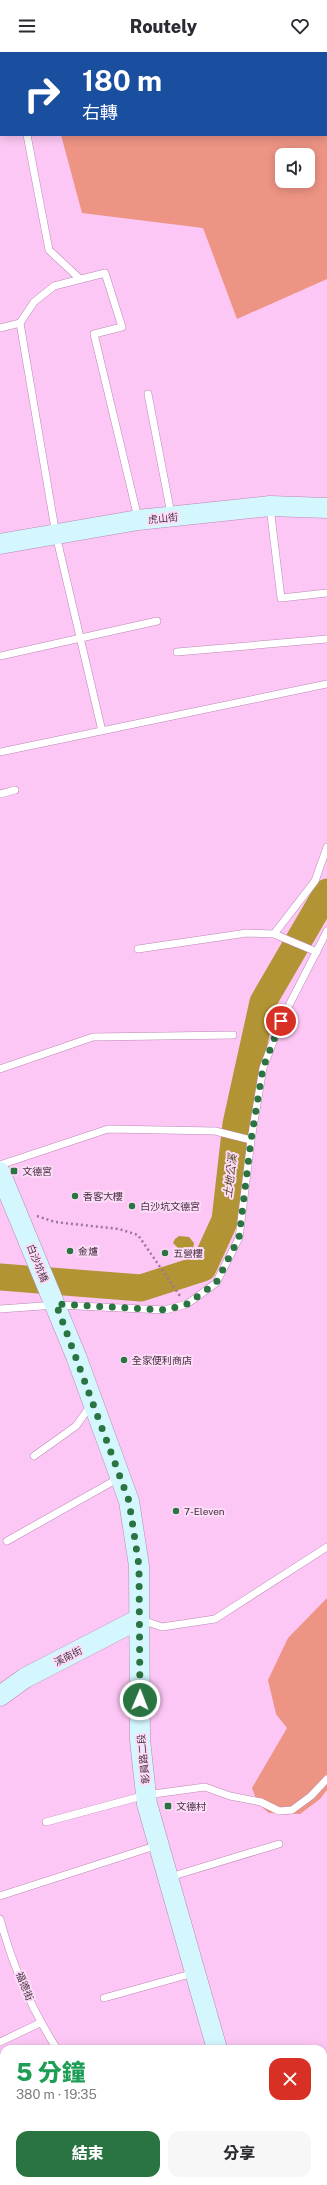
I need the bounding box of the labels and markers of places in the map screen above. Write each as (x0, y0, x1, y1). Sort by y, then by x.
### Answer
pin (264, 1004, 298, 1038)
place label: 文德宮 (22, 1165, 52, 1177)
marker: 文德宮 (9, 1166, 19, 1176)
place label: 香客大樓 (83, 1190, 123, 1202)
marker: 香客大樓 (70, 1191, 80, 1201)
place label: 白沙坑文德宮 (140, 1200, 200, 1212)
marker: 白沙坑文德宮 (127, 1201, 137, 1211)
place label: 金爐 (78, 1245, 98, 1257)
marker: 金爐 (65, 1246, 75, 1256)
place label: 五營樓 (173, 1247, 203, 1259)
marker: 五營樓 (160, 1248, 170, 1258)
place label: 全家便利商店 (132, 1354, 192, 1366)
marker: 全家便利商店 (119, 1355, 129, 1365)
place label: 7-Eleven (184, 1505, 225, 1517)
marker: 7-Eleven (171, 1506, 181, 1516)
place label: 文德村 (176, 1800, 206, 1812)
marker: 文德村 (163, 1801, 173, 1811)

